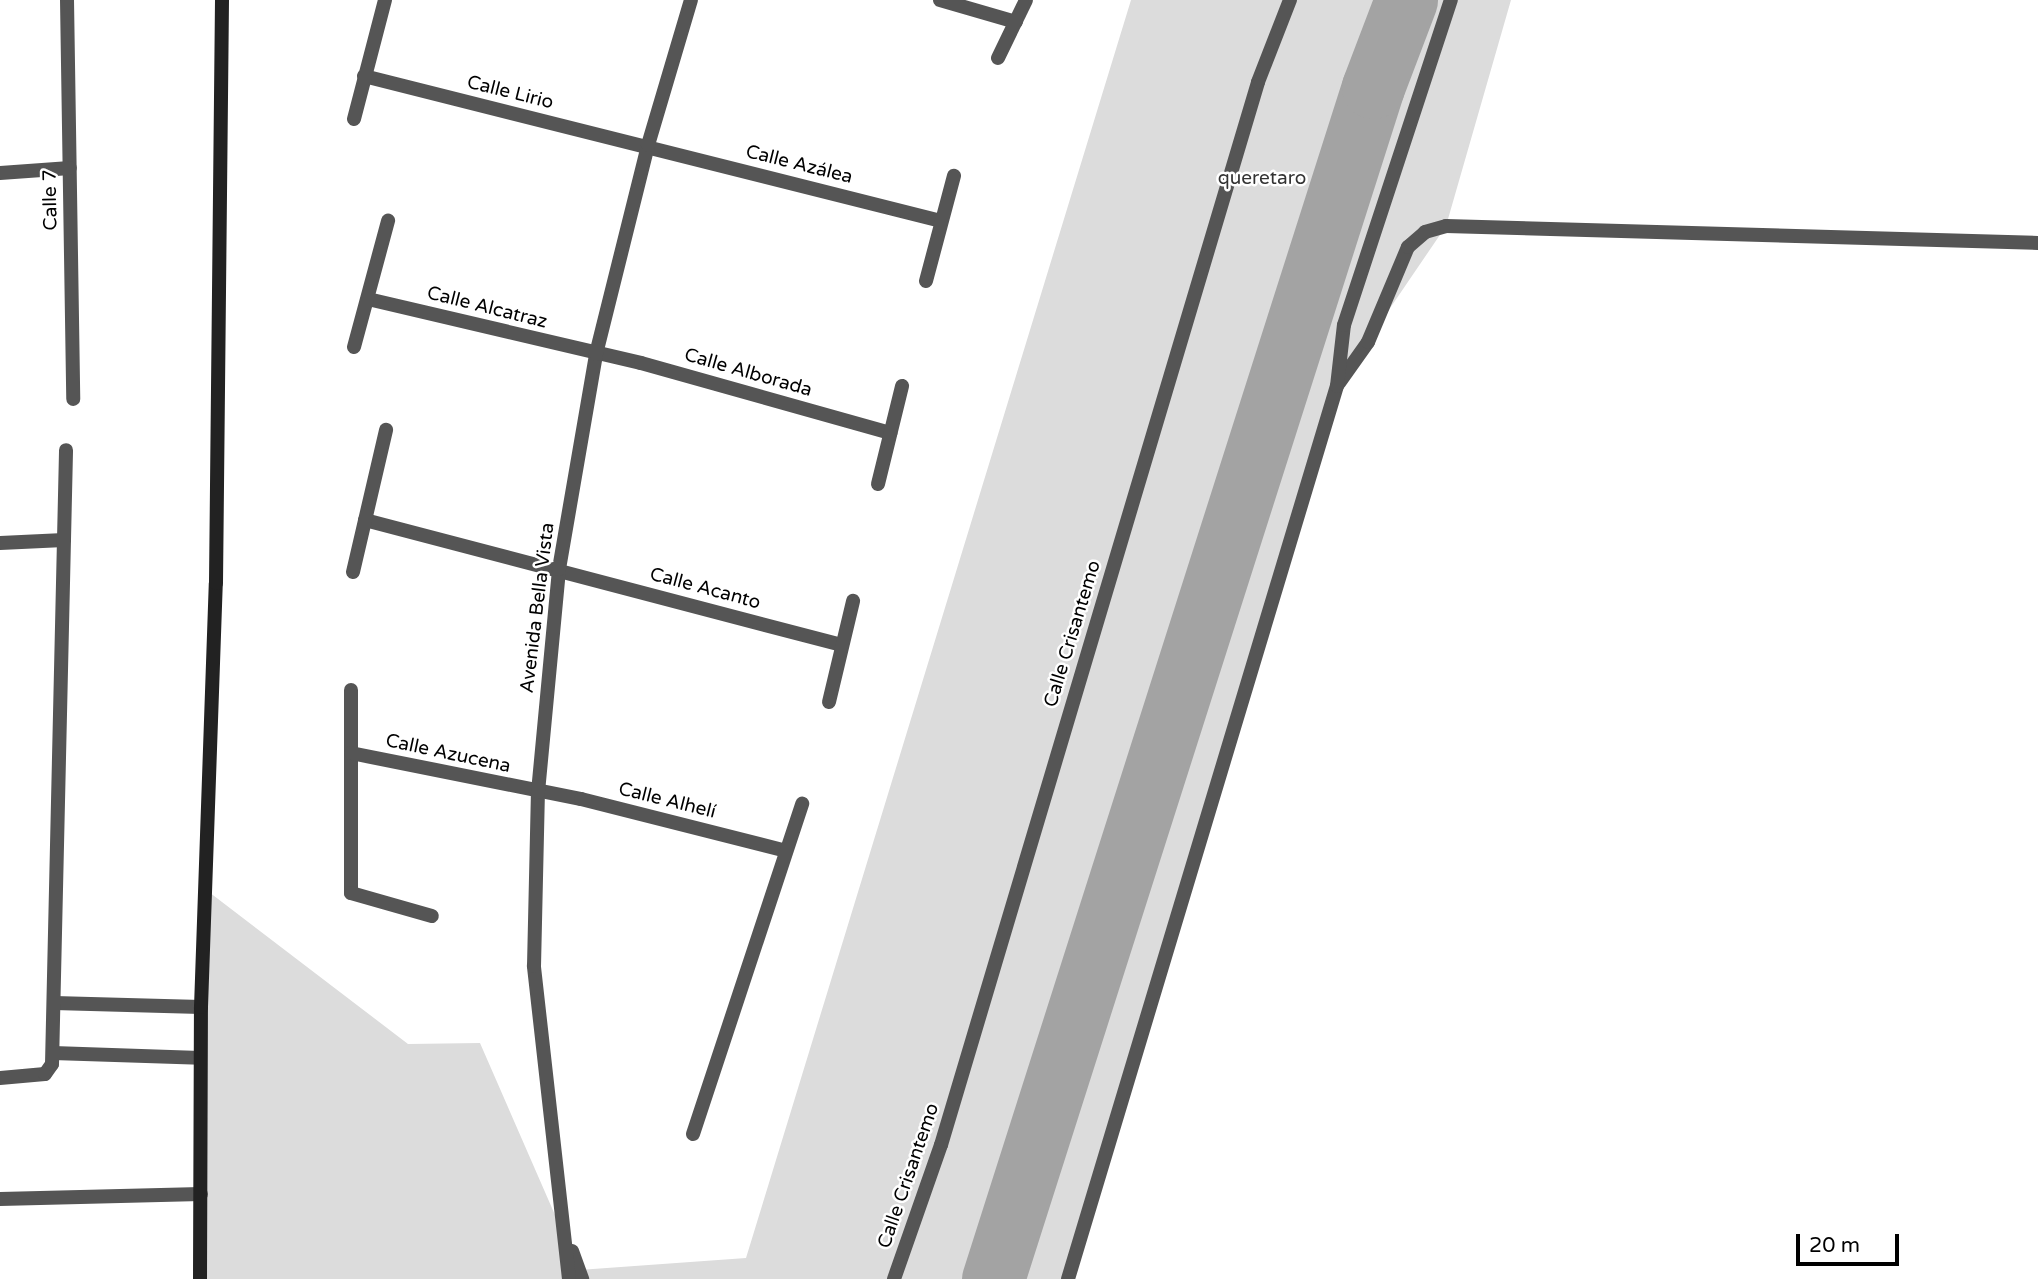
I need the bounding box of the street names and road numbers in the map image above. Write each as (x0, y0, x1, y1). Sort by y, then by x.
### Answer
street label: Calle Lirio (464, 71, 556, 115)
street label: Calle Azálea (743, 141, 855, 189)
street label: Calle 7 (39, 169, 63, 231)
street label: Calle Alcatraz (425, 282, 549, 334)
street label: Calle Alborada (681, 344, 815, 402)
street label: Avenida Bella Vista (516, 521, 560, 695)
street label: Calle Crisantemo (1040, 558, 1106, 710)
street label: Calle Acanto (647, 563, 763, 615)
street label: Calle Azucena (383, 730, 513, 778)
street label: Calle Alhelí (616, 778, 718, 824)
street label: Calle Crisantemo (873, 1100, 945, 1252)

